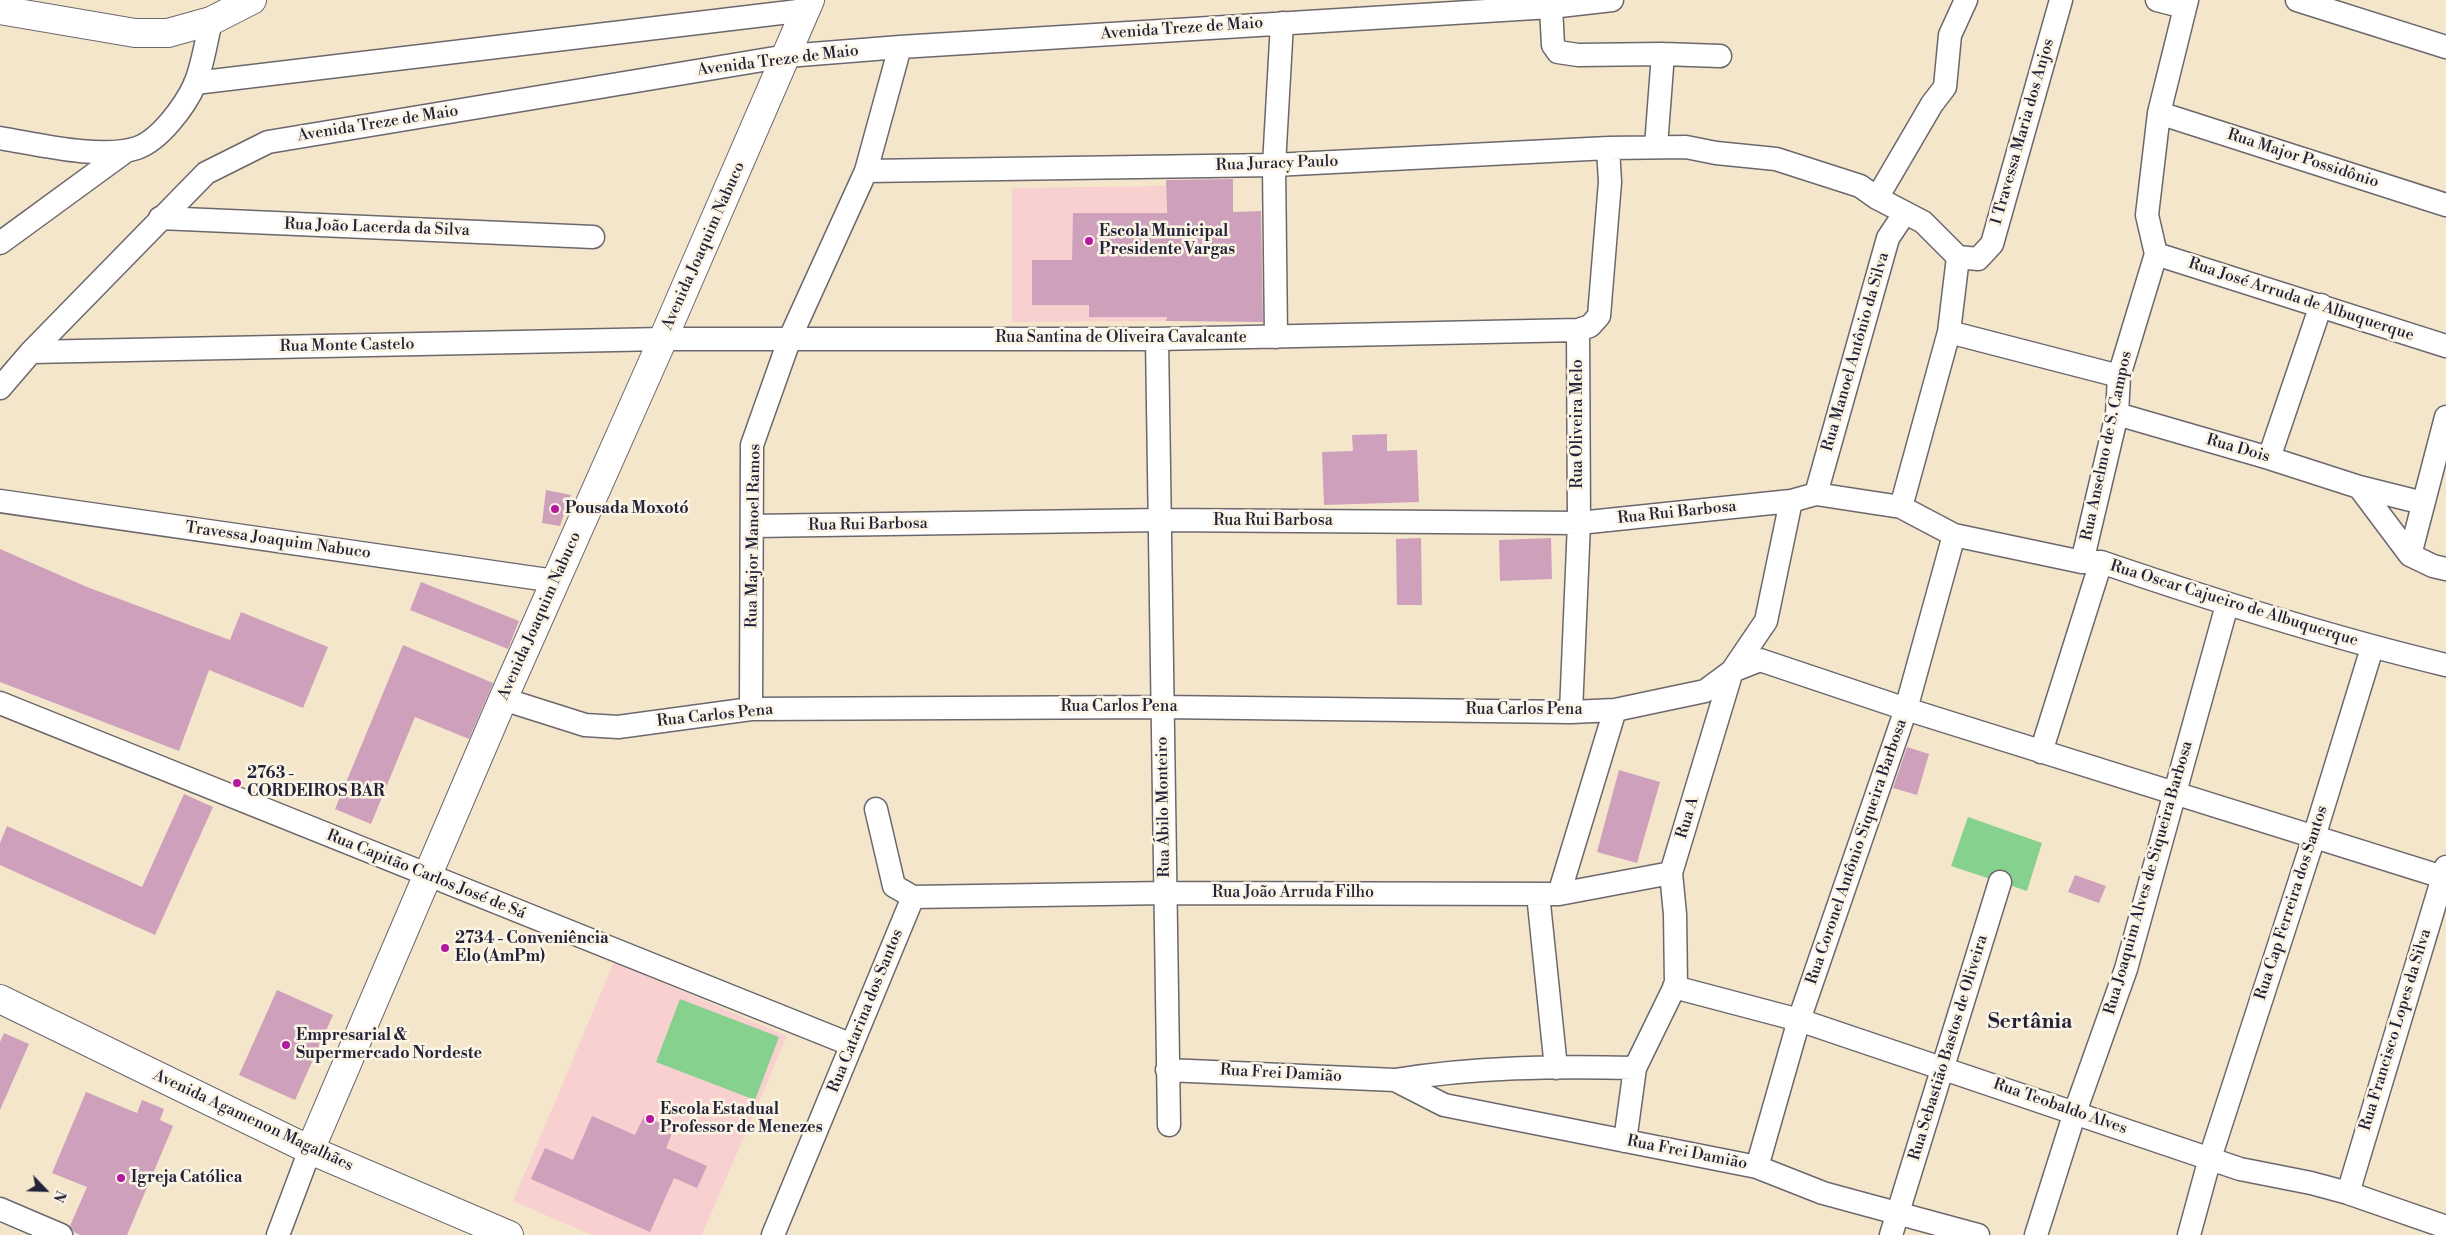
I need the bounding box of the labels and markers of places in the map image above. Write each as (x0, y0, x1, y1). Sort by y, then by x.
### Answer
place label: Escola Municipal Presidente Vargas (1099, 222, 1235, 260)
marker: Escola Municipal Presidente Vargas (1083, 235, 1095, 247)
place label: Pousada Moxotó (565, 499, 689, 519)
marker: Pousada Moxotó (549, 503, 561, 515)
place label: 2763 - CORDEIROS BAR (247, 764, 385, 802)
marker: 2763 - CORDEIROS BAR (231, 777, 243, 789)
place label: 2734 - Conveniência Elo (AmPm) (455, 929, 609, 967)
marker: 2734 - Conveniência Elo (AmPm) (439, 942, 451, 954)
place label: Empresarial & Supermercado Nordeste (296, 1026, 482, 1064)
marker: Empresarial & Supermercado Nordeste (280, 1039, 292, 1051)
place label: Escola Estadual Professor de Menezes (660, 1100, 823, 1138)
marker: Escola Estadual Professor de Menezes (644, 1113, 656, 1125)
place label: Igreja Católica (131, 1168, 242, 1188)
marker: Igreja Católica (115, 1172, 127, 1184)

